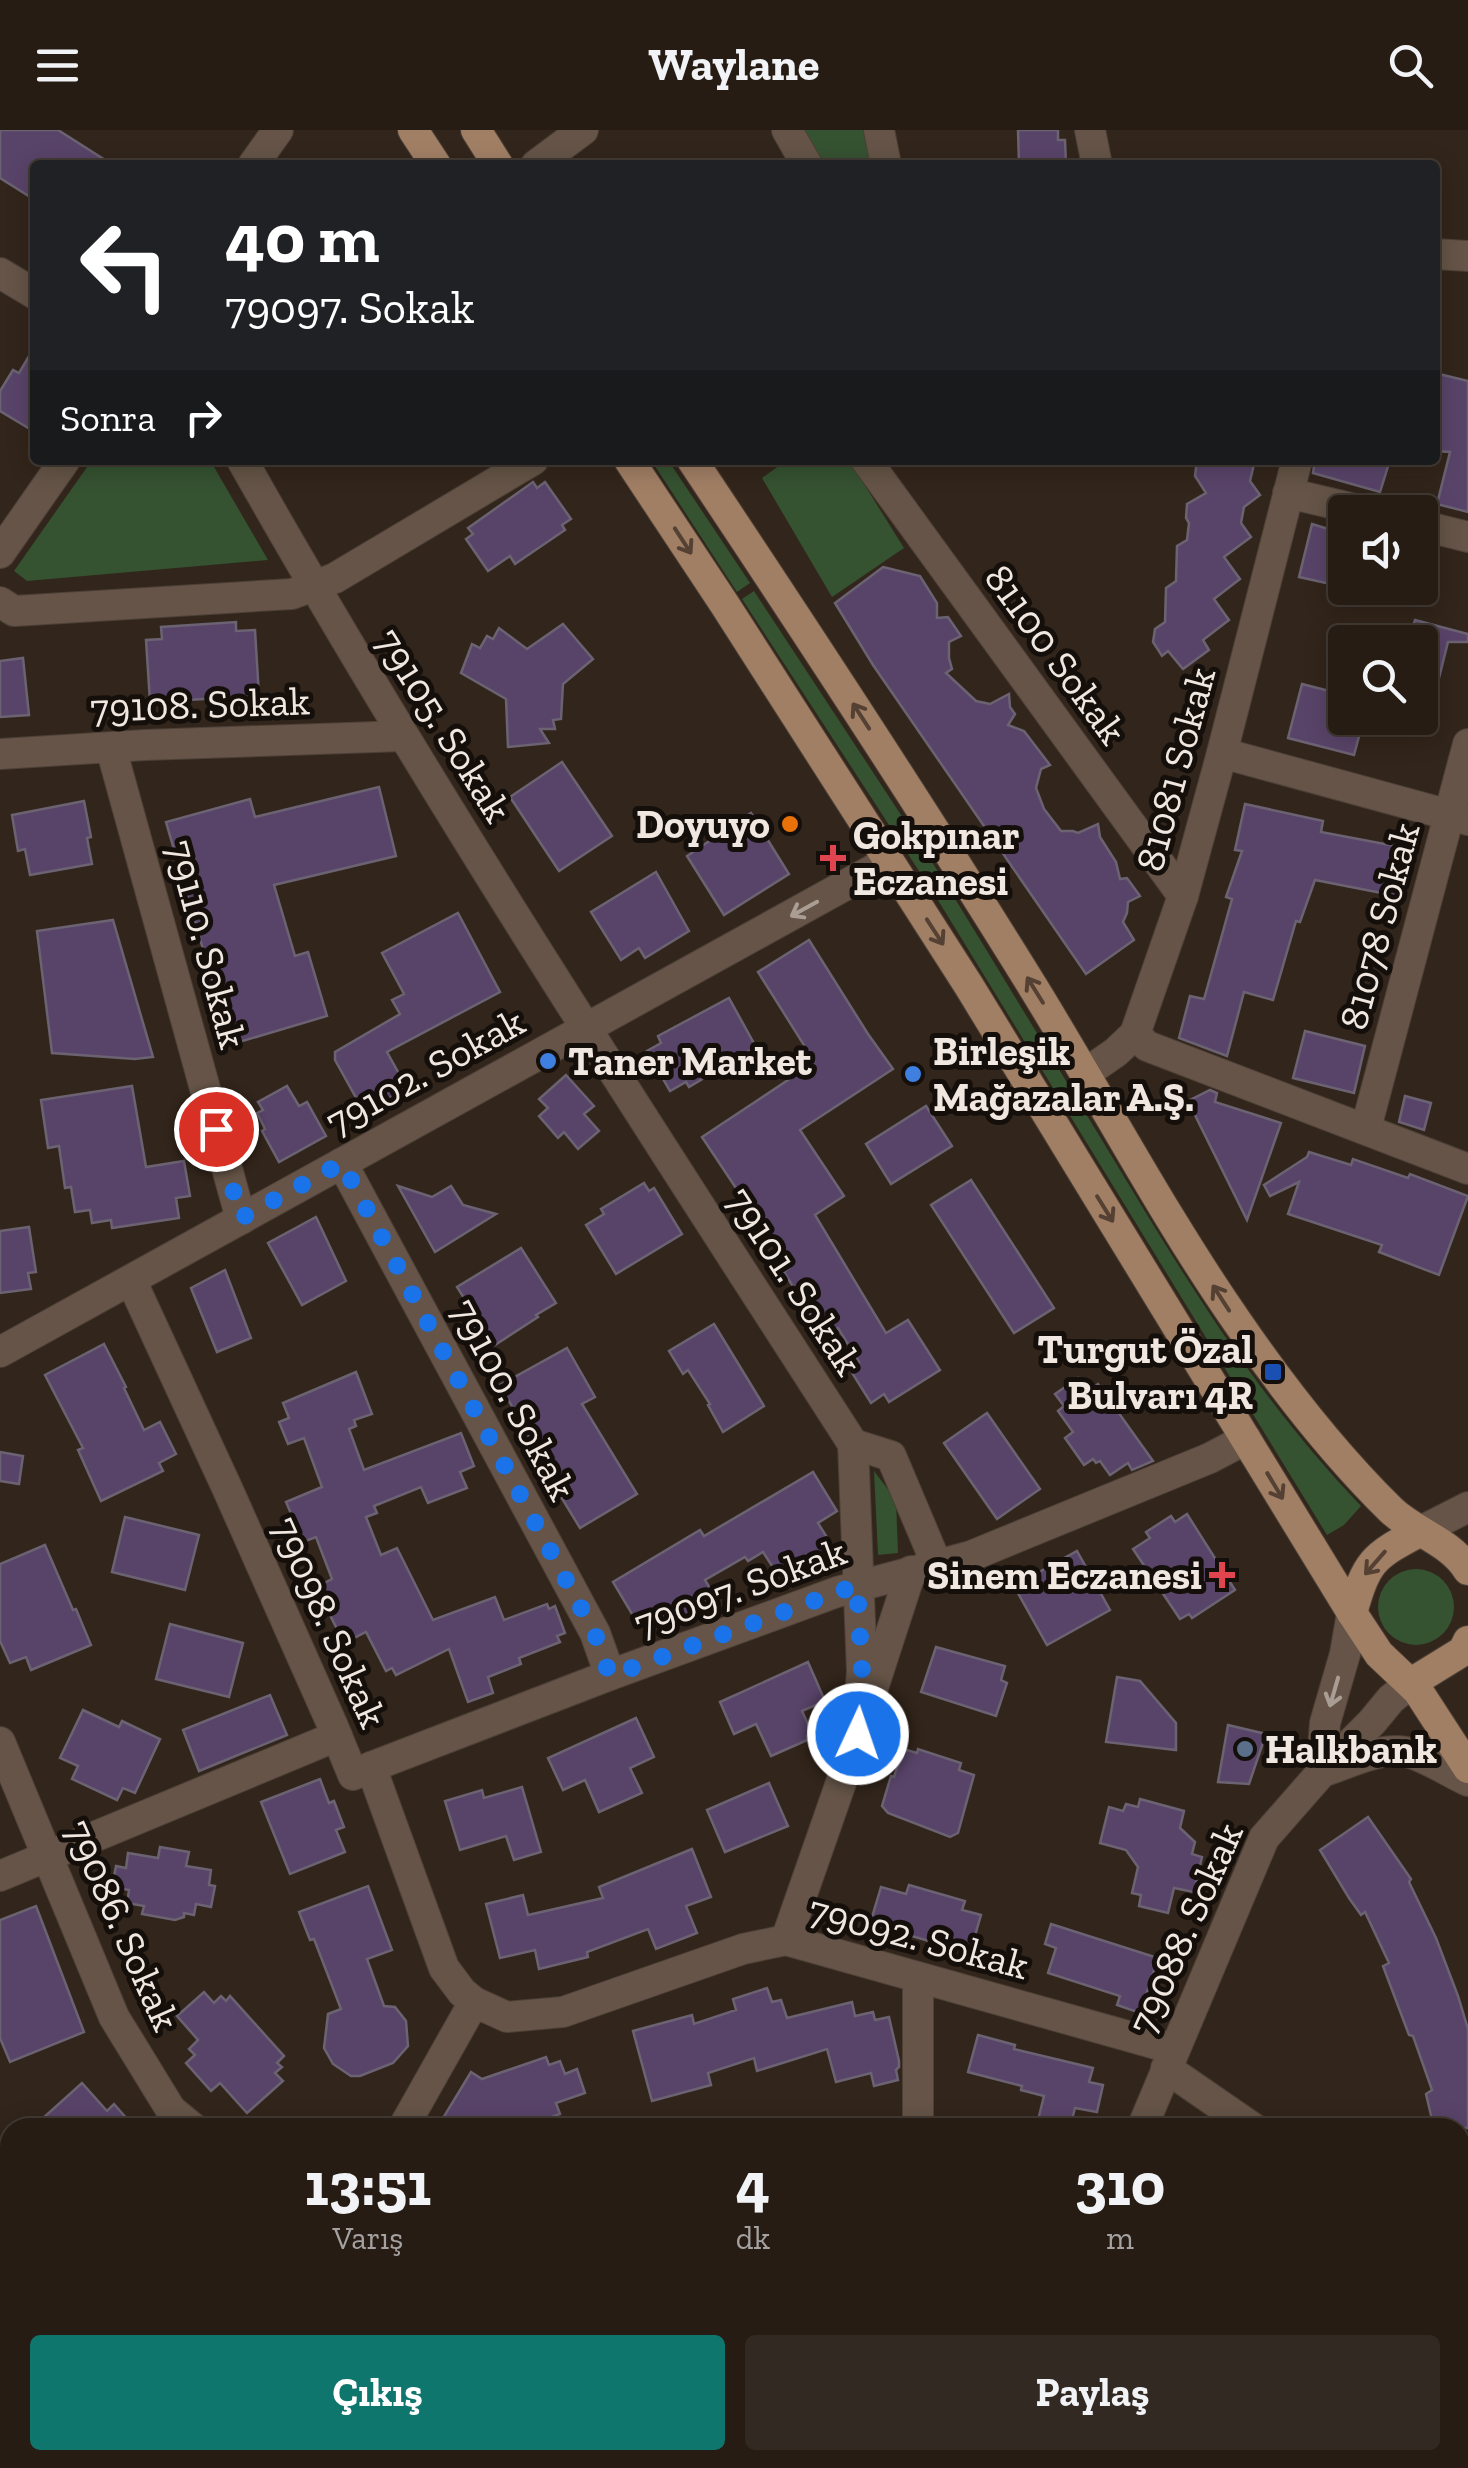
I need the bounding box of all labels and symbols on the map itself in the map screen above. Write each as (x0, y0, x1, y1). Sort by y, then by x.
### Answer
one-way arrow (672, 527, 693, 555)
street label: 81100 Sokak (975, 555, 1137, 753)
street label: 79105. Sokak (366, 619, 523, 831)
street label: 81081 Sokak (1125, 662, 1225, 876)
street label: 79108. Sokak (89, 676, 311, 732)
one-way arrow (850, 702, 871, 730)
place label: Doyuyo (636, 800, 770, 848)
place label: Gokpınar Eczanesi (853, 811, 1020, 905)
marker: Doyuyo (779, 813, 801, 835)
street label: 81078 Sokak (1328, 817, 1430, 1035)
street label: 79110. Sokak (156, 835, 258, 1054)
marker: Gokpınar Eczanesi (822, 847, 844, 869)
one-way arrow (790, 899, 819, 919)
one-way arrow (924, 917, 945, 946)
one-way arrow (1025, 976, 1045, 1005)
street label: 79102. Sokak (317, 997, 533, 1145)
place label: Birleşik Mağazalar A.Ş. (933, 1027, 1194, 1121)
place label: Taner Market (568, 1037, 813, 1085)
marker: Taner Market (537, 1050, 559, 1072)
marker: Birleşik Mağazalar A.Ş. (902, 1063, 924, 1085)
pin (174, 1087, 259, 1172)
street label: 79101. Sokak (717, 1178, 874, 1384)
one-way arrow (1095, 1194, 1115, 1223)
one-way arrow (1211, 1284, 1232, 1313)
street label: 79100. Sokak (441, 1290, 587, 1508)
place label: Turgut Özal Bulvarı 4R (1037, 1325, 1253, 1419)
marker: Turgut Özal Bulvarı 4R (1262, 1361, 1284, 1383)
one-way arrow (1265, 1471, 1285, 1500)
street label: 79098. Sokak (262, 1509, 398, 1735)
street label: 79097. Sokak (628, 1526, 853, 1647)
one-way arrow (1363, 1550, 1386, 1575)
place label: Sinem Eczanesi (927, 1551, 1202, 1599)
marker: Sinem Eczanesi (1211, 1564, 1233, 1586)
one-way arrow (1324, 1676, 1342, 1708)
position arrow (806, 1682, 910, 1786)
place label: Halkbank (1265, 1725, 1437, 1773)
marker: Halkbank (1234, 1738, 1256, 1760)
street label: 79086. Sokak (55, 1812, 191, 2038)
street label: 79088. Sokak (1117, 1815, 1253, 2041)
street label: 79092. Sokak (804, 1885, 1034, 1989)

